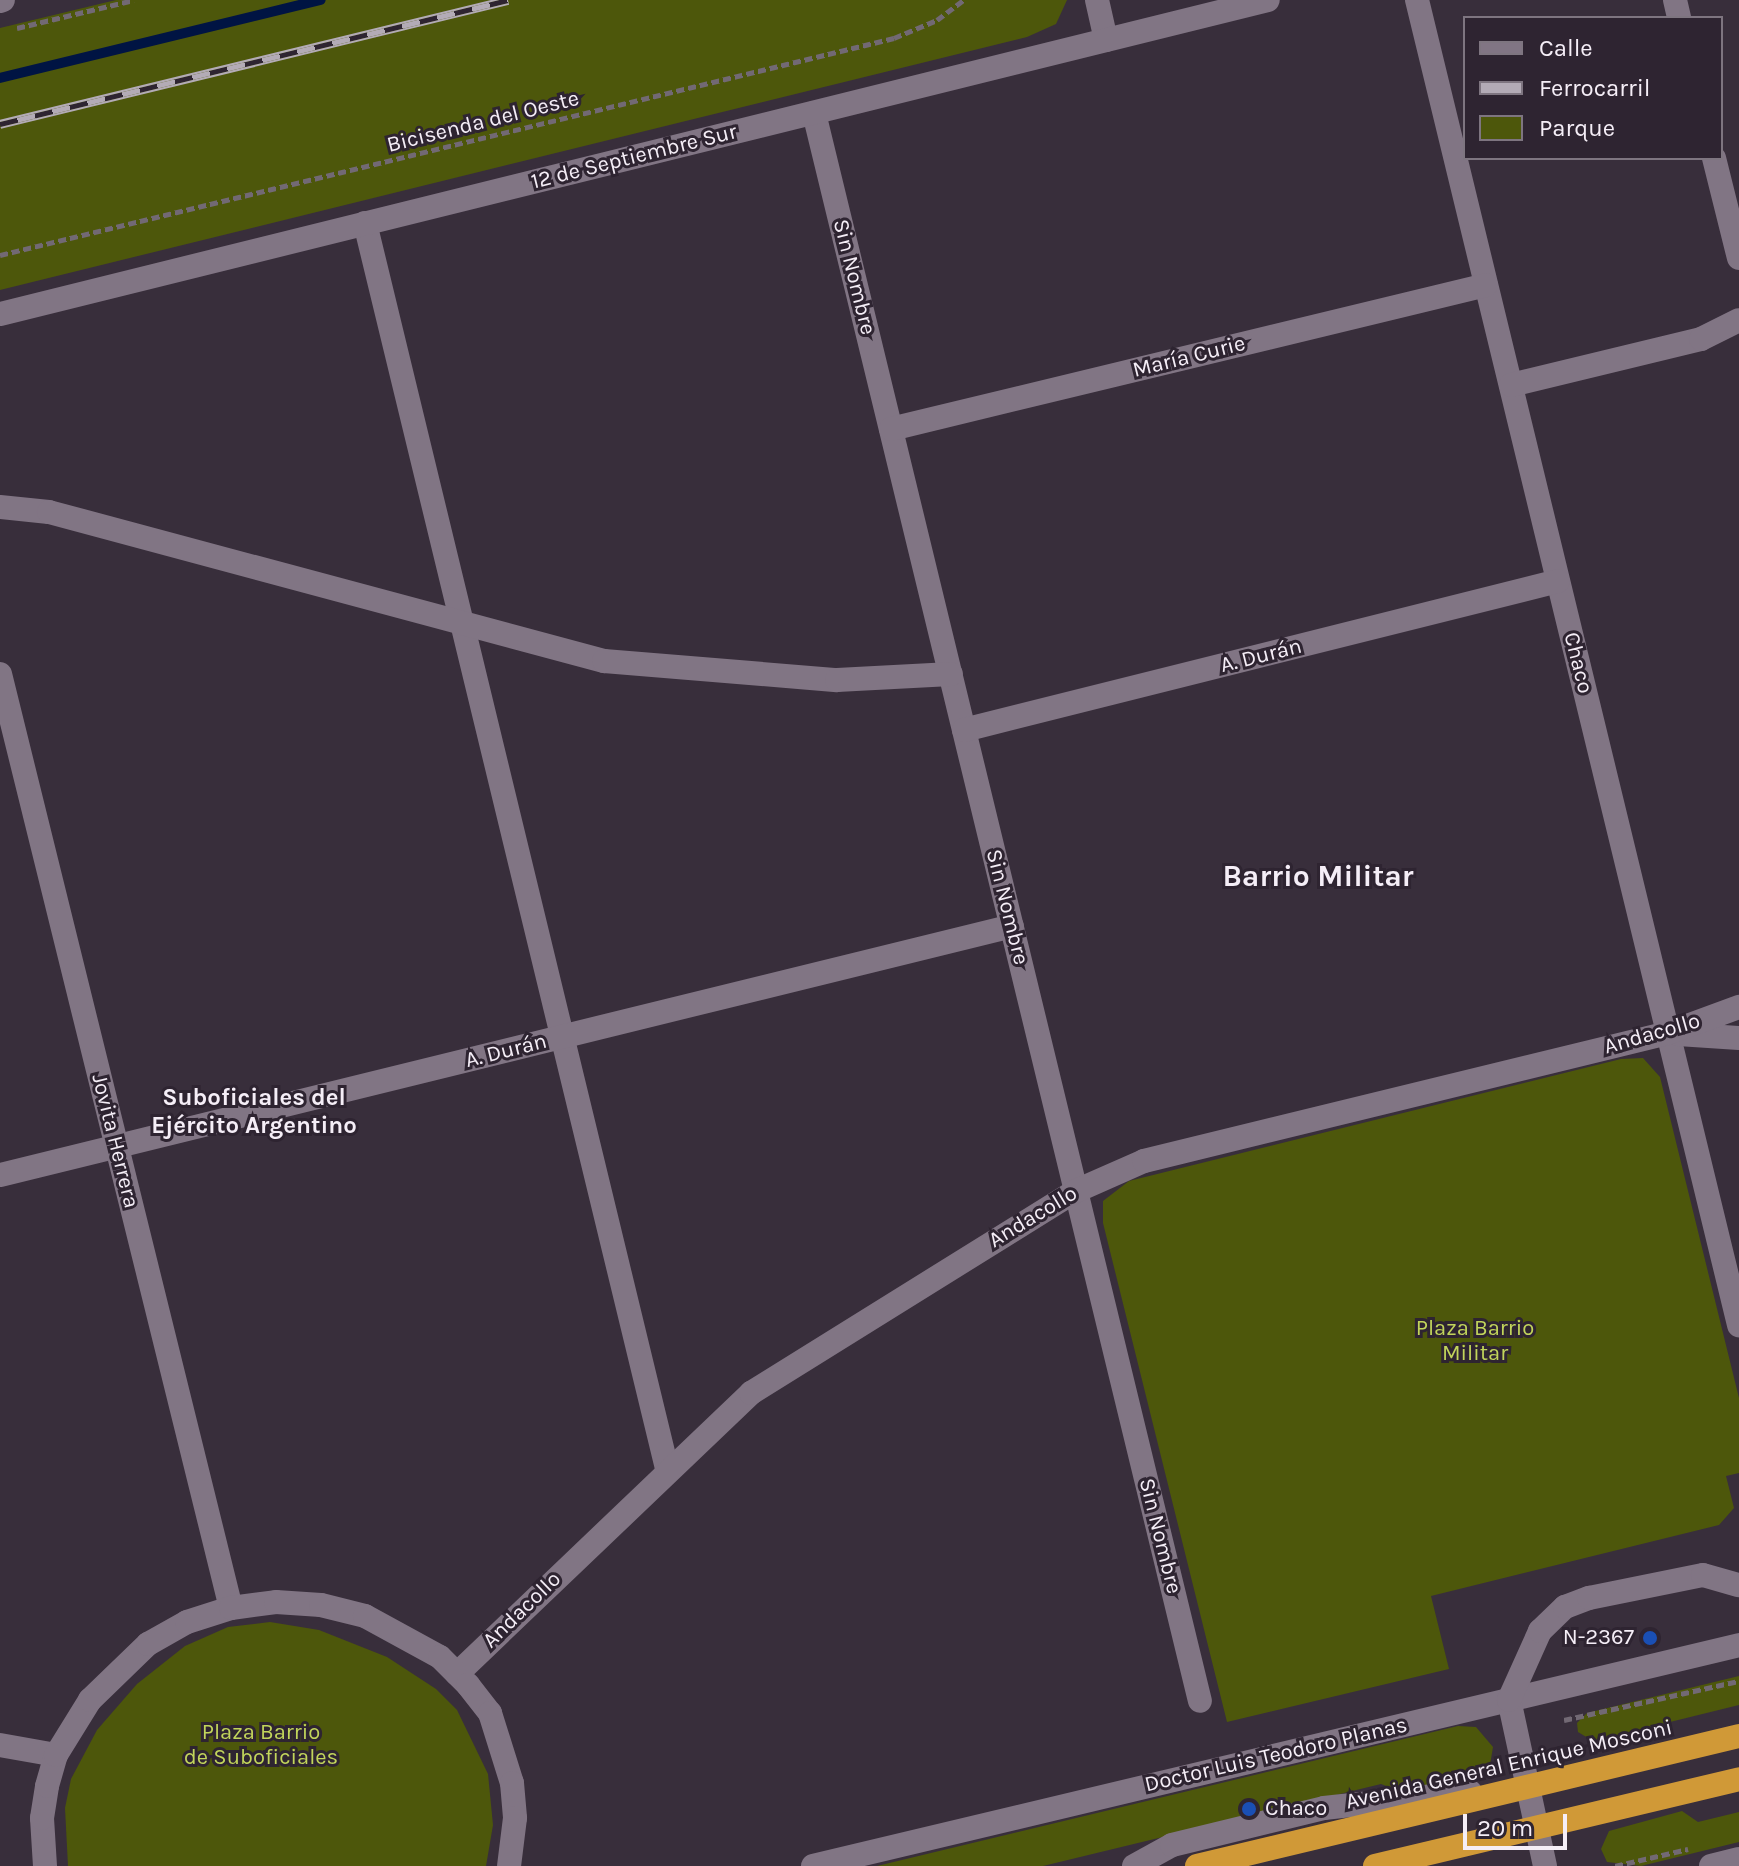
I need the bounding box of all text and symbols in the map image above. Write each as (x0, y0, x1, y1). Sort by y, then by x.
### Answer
legend (1463, 16, 1723, 160)
text: Calle (1539, 34, 1593, 62)
text: Ferrocarril (1539, 74, 1651, 102)
street label: Bicisenda del Oeste (384, 85, 582, 159)
text: Parque (1539, 114, 1615, 142)
street label: 12 de Septiembre Sur (528, 119, 740, 195)
street label: Sin Nombre (827, 216, 881, 338)
street label: María Curie (1130, 330, 1248, 384)
street label: Chaco (1558, 630, 1598, 696)
street label: A. Durán (1218, 633, 1304, 679)
street label: Sin Nombre (980, 846, 1034, 968)
district label: Barrio Militar (1222, 858, 1414, 894)
street label: Andacollo (1601, 1008, 1703, 1060)
street label: A. Durán (463, 1028, 549, 1074)
street label: Jovita Herrera (86, 1071, 144, 1211)
district label: Suboficiales del Ejército Argentino (151, 1084, 357, 1140)
street label: Andacollo (984, 1180, 1082, 1254)
park label: Plaza Barrio Militar (1416, 1315, 1534, 1366)
street label: Sin Nombre (1133, 1475, 1187, 1597)
street label: Andacollo (477, 1566, 567, 1654)
place label: N-2367 (1563, 1625, 1634, 1651)
marker: N-2367 (1641, 1629, 1659, 1647)
street label: Doctor Luis Teodoro Planas (1142, 1712, 1410, 1798)
street label: Avenida General Enrique Mosconi (1343, 1715, 1675, 1815)
park label: Plaza Barrio de Suboficiales (184, 1719, 338, 1770)
place label: Chaco (1265, 1796, 1327, 1822)
scale bar (1467, 1798, 1571, 1848)
marker: Chaco (1240, 1800, 1258, 1818)
text: 20 m (1477, 1814, 1533, 1842)

